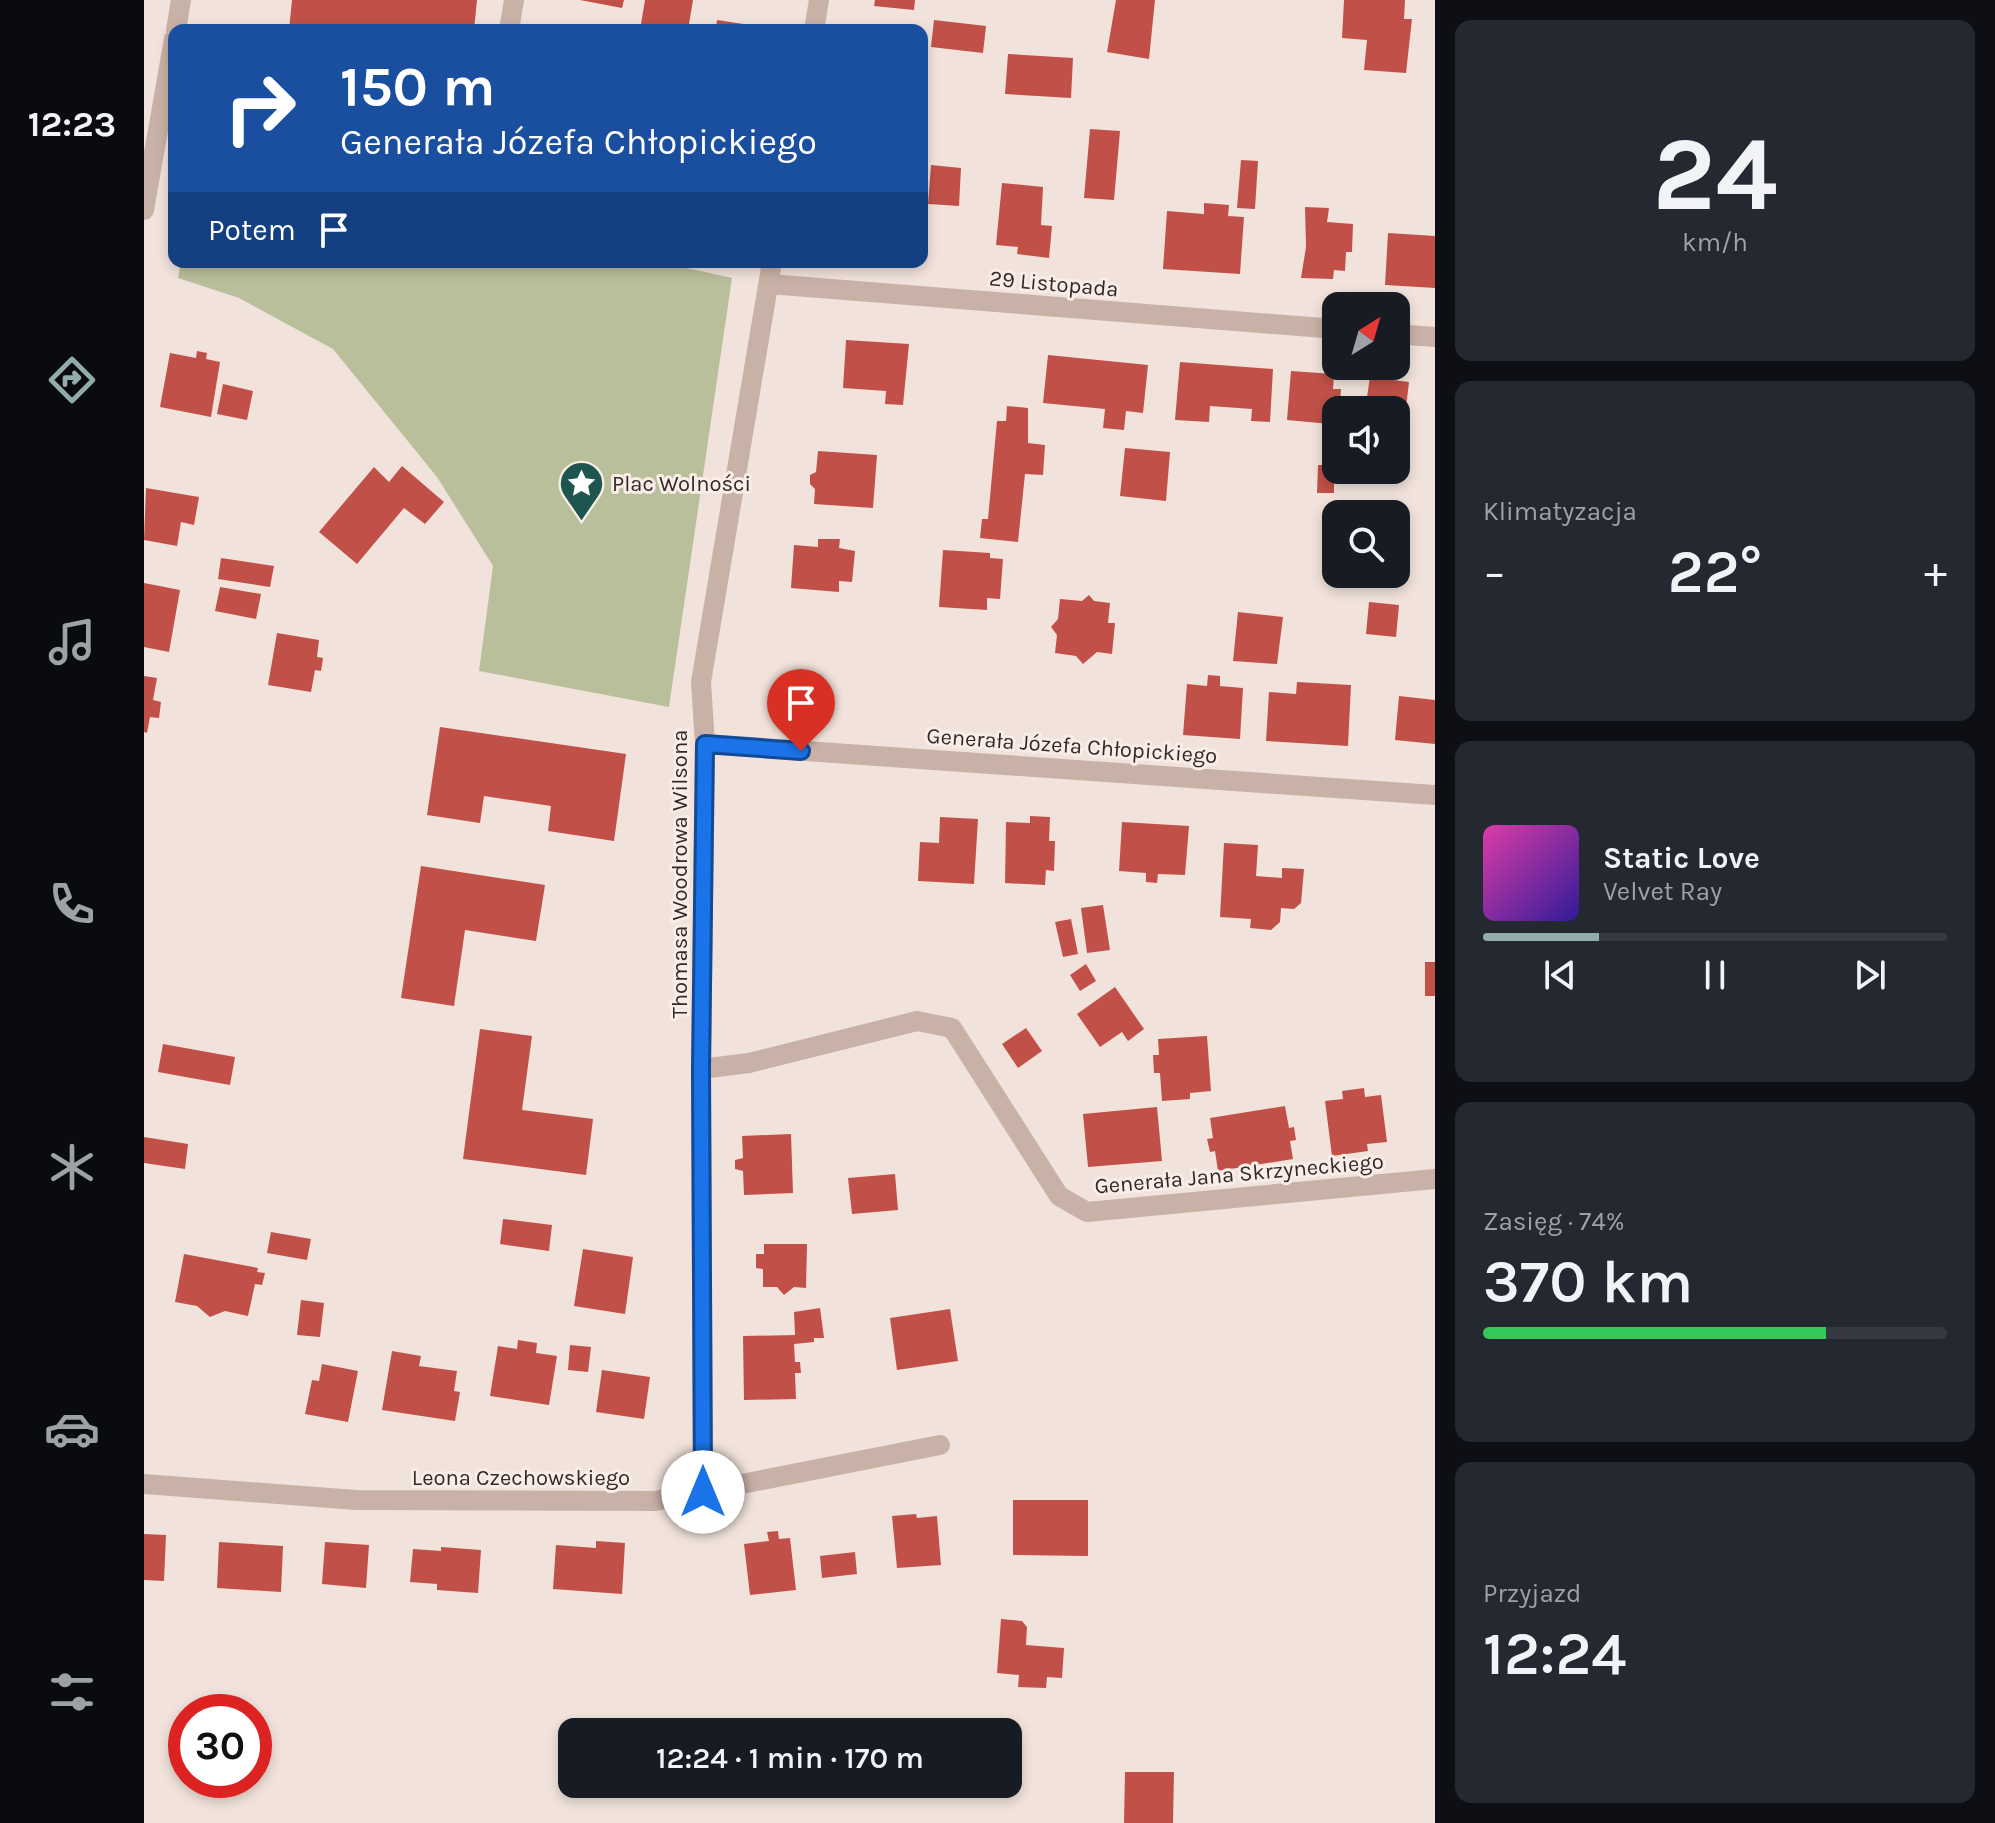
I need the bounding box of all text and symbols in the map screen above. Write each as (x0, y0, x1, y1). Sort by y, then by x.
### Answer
text: 150 m (340, 54, 495, 119)
icon: right (208, 56, 312, 160)
text: 12:23 (28, 103, 116, 145)
text: 24 (1653, 114, 1777, 235)
text: Generała Józefa Chłopickiego (340, 121, 817, 163)
icon: arrive (312, 208, 356, 252)
text: Potem (208, 212, 296, 248)
text: km/h (1682, 227, 1748, 258)
street label: 29 Listopada (988, 265, 1120, 303)
north arrow (1322, 292, 1410, 380)
map controls (1322, 292, 1410, 588)
icon: directions (44, 352, 100, 408)
button: sound (1322, 396, 1410, 484)
place icon: Plac Wolności (557, 459, 605, 522)
place label: Plac Wolności (612, 471, 751, 497)
text: Klimatyzacja (1483, 496, 1637, 527)
button: search (1322, 500, 1410, 588)
text: 22° (1668, 537, 1762, 607)
text: − (1483, 547, 1506, 598)
text: + (1924, 547, 1947, 598)
icon: music (44, 614, 100, 670)
pin (767, 669, 835, 751)
icon: arrive (779, 681, 823, 725)
street label: Generała Józefa Chłopickiego (926, 723, 1218, 769)
street label: Thomasa Woodrowa Wilsona (667, 730, 693, 1018)
text: Static Love (1603, 840, 1760, 876)
icon: phone (44, 876, 100, 932)
text: Velvet Ray (1603, 876, 1722, 907)
icon: previous (1538, 953, 1582, 997)
icon: pause (1693, 953, 1737, 997)
icon: next (1848, 953, 1892, 997)
icon: climate (44, 1139, 100, 1195)
street label: Generała Jana Skrzyneckiego (1093, 1148, 1385, 1200)
text: Zasięg · 74% (1483, 1206, 1625, 1237)
text: 370 km (1483, 1247, 1693, 1317)
icon: car (44, 1401, 100, 1457)
position arrow (661, 1450, 745, 1534)
street label: Leona Czechowskiego (412, 1465, 630, 1491)
text: Przyjazd (1483, 1578, 1581, 1609)
text: 12:24 (1483, 1619, 1626, 1689)
icon: filters (44, 1664, 100, 1720)
speed limit sign: 30 (168, 1694, 272, 1798)
text: 12:24 · 1 min · 170 m (656, 1740, 924, 1776)

